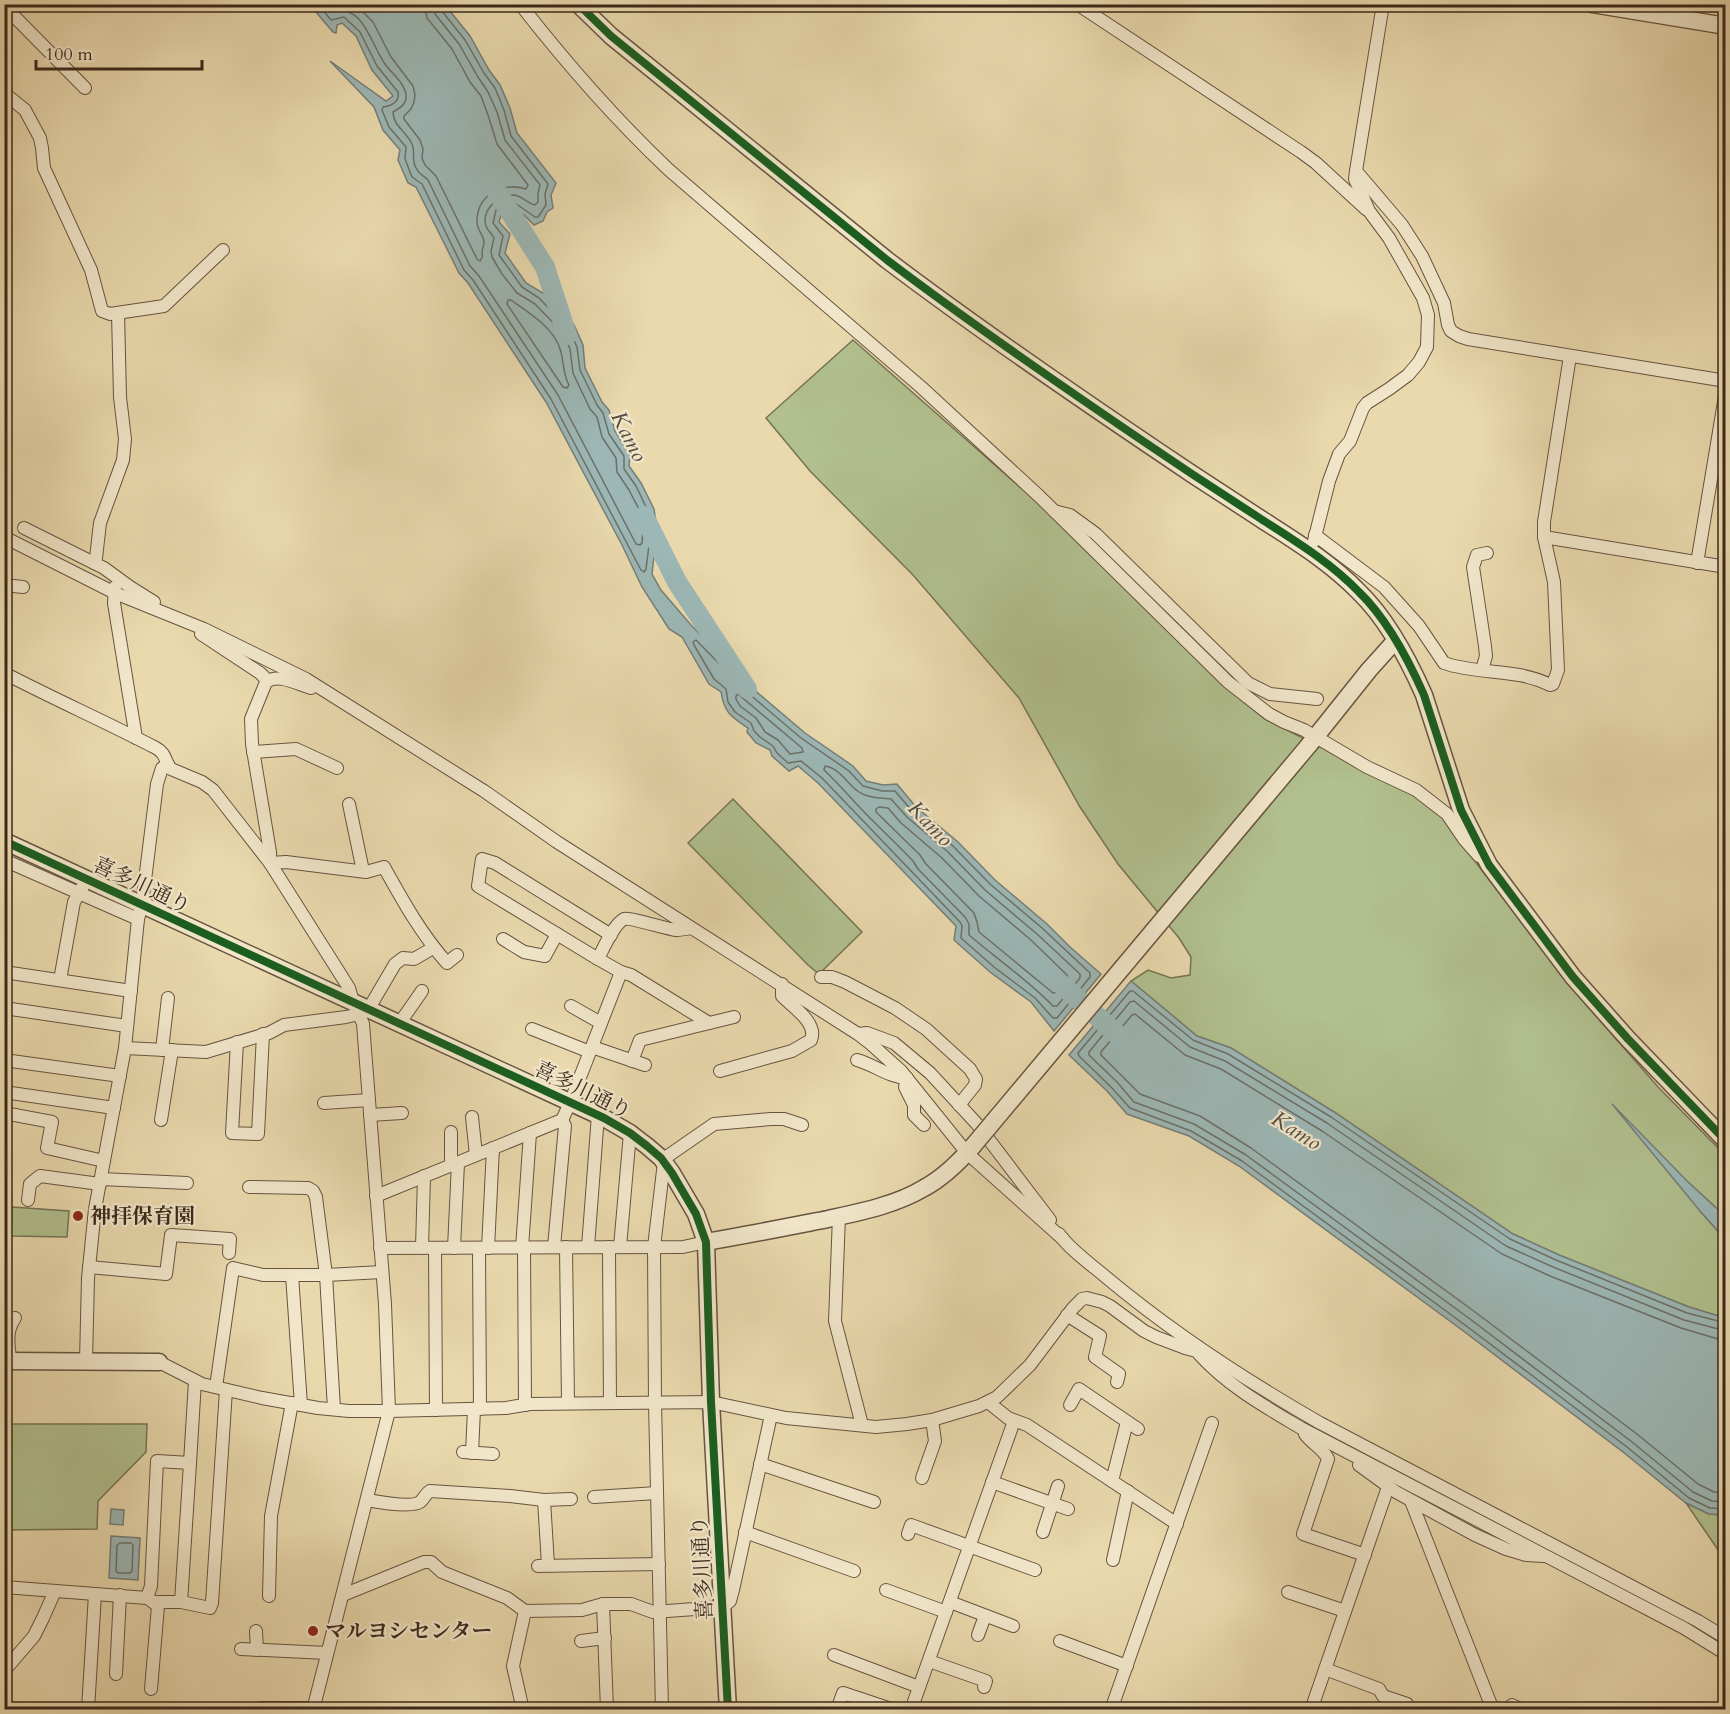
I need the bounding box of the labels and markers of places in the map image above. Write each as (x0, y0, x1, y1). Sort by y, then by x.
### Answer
place label: 神拝保育園 (90, 1202, 195, 1231)
marker: 神拝保育園 (71, 1209, 85, 1223)
place label: マルヨシセンター (325, 1617, 492, 1646)
marker: マルヨシセンター (306, 1624, 320, 1638)

